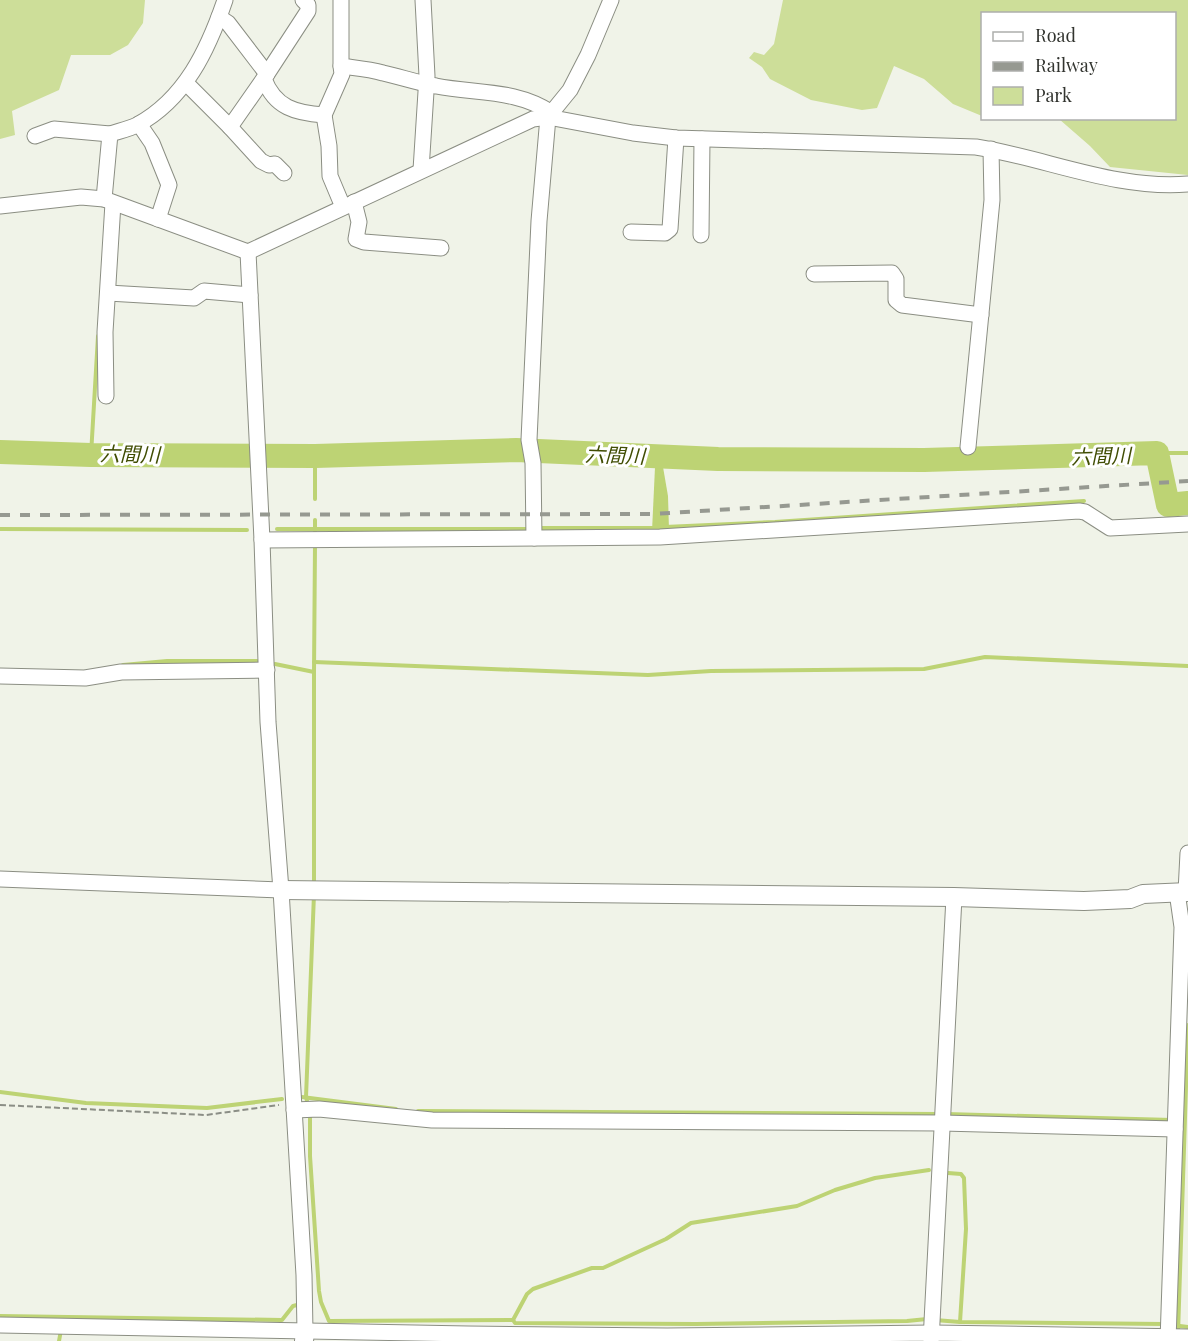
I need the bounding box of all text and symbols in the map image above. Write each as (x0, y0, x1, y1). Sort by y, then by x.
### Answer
legend (981, 12, 1176, 120)
text: Road (1035, 23, 1076, 47)
text: Railway (1035, 53, 1098, 77)
text: Park (1035, 83, 1072, 107)
water label: 六間川 (100, 439, 162, 467)
water label: 六間川 (585, 439, 647, 469)
water label: 六間川 (1071, 440, 1133, 470)

